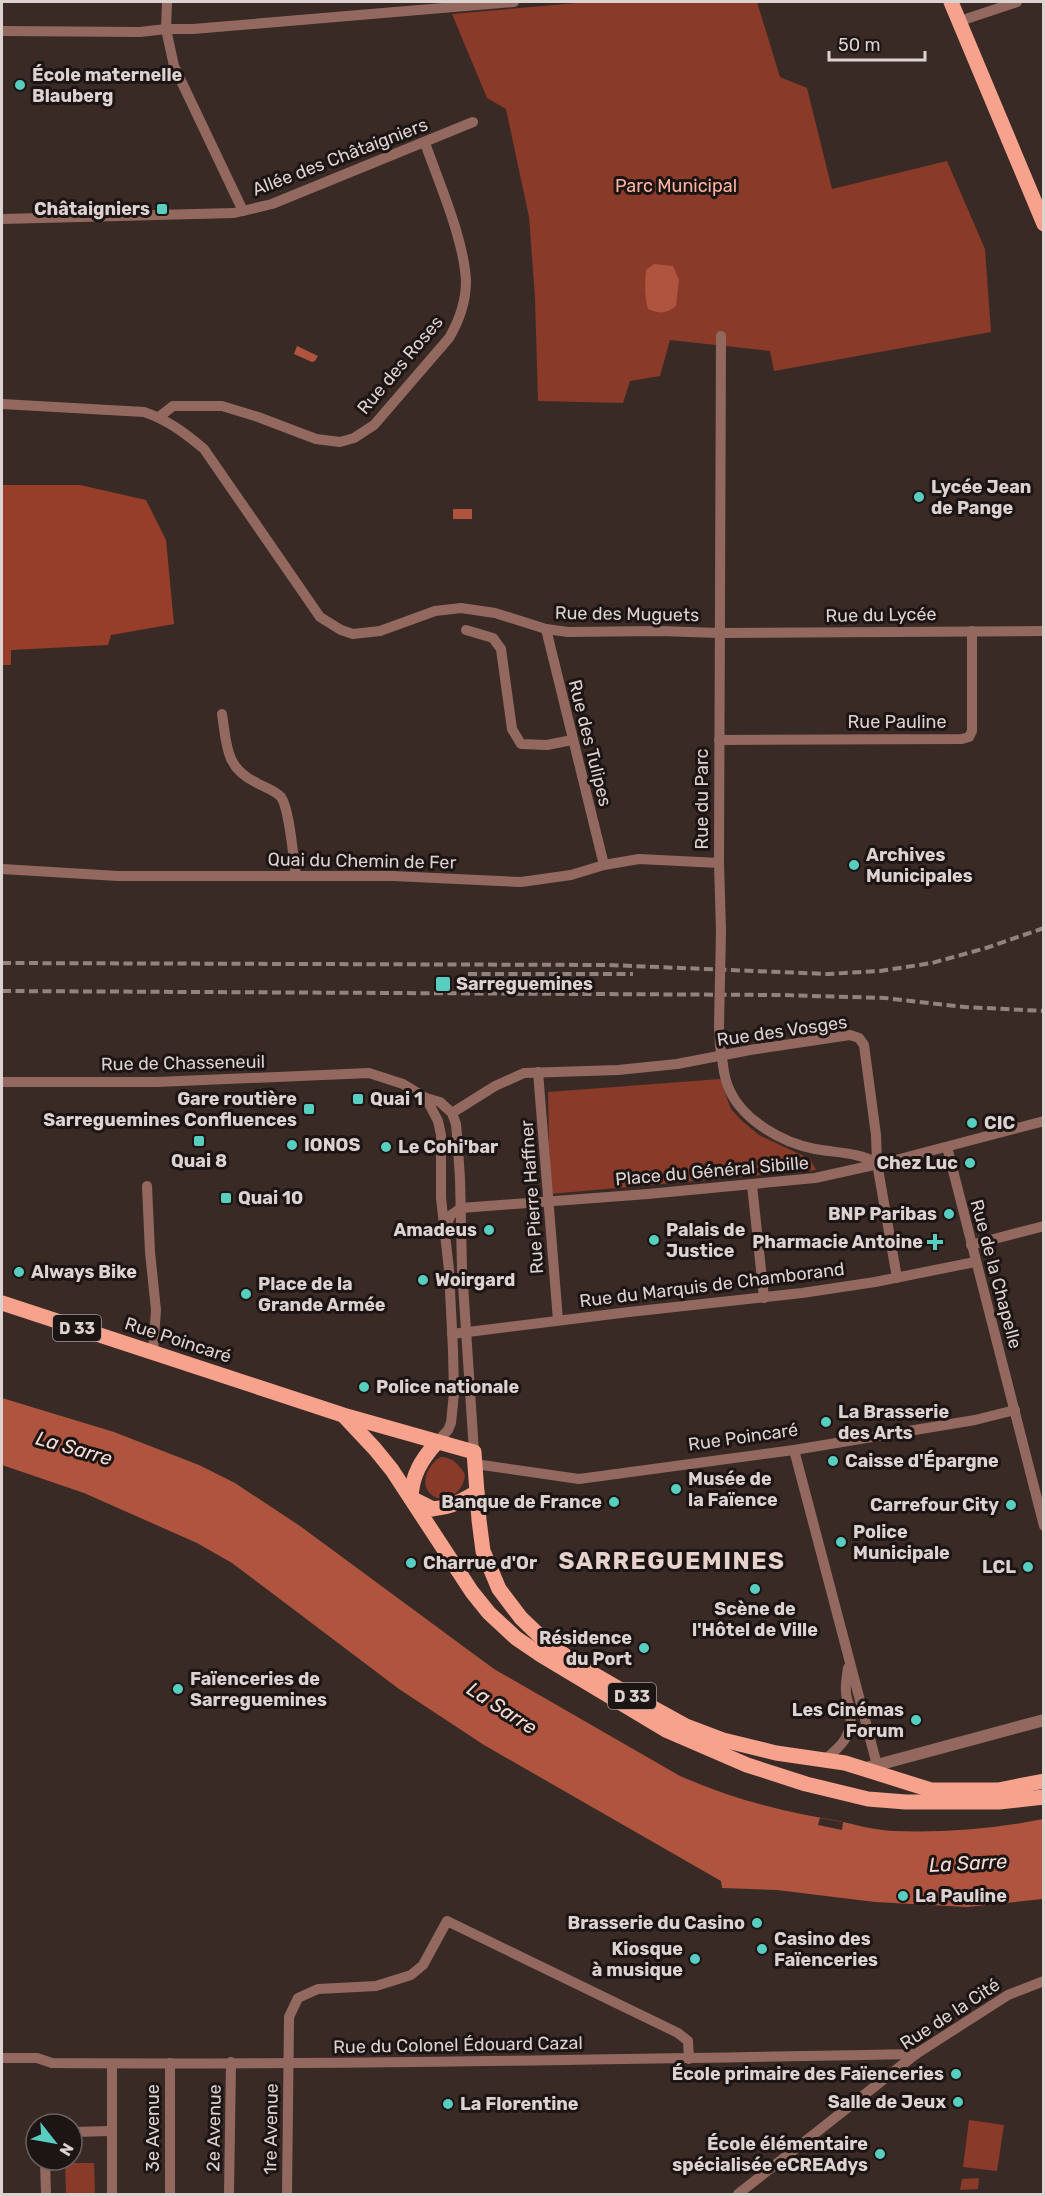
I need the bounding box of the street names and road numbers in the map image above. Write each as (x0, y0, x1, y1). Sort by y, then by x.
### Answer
street label: Allée des Châtaigniers (249, 113, 431, 201)
street label: Rue des Roses (352, 311, 448, 419)
street label: Rue des Muguets (555, 602, 699, 626)
street label: Rue du Lycée (825, 603, 937, 627)
street label: Rue des Tulipes (564, 677, 616, 809)
street label: Rue Pauline (848, 711, 947, 733)
street label: Rue du Parc (691, 748, 713, 850)
street label: Quai du Chemin de Fer (267, 848, 457, 874)
street label: Rue des Vosges (715, 1011, 849, 1051)
street label: Rue de Chasseneuil (101, 1051, 265, 1075)
street label: Rue Pierre Haffner (516, 1119, 548, 1275)
street label: Place du Général Sibille (614, 1152, 810, 1190)
street label: Rue de la Chapelle (966, 1197, 1026, 1351)
street label: Rue du Marquis de Chamborand (578, 1258, 846, 1312)
street label: Rue Poincaré (122, 1312, 234, 1368)
road number: D 33 (53, 1315, 101, 1341)
street label: Rue Poincaré (687, 1418, 799, 1456)
road number: D 33 (608, 1683, 656, 1709)
street label: Rue de la Cité (896, 1974, 1004, 2054)
street label: Rue du Colonel Édouard Cazal (333, 2032, 583, 2058)
street label: 1re Avenue (259, 2083, 283, 2175)
street label: 3e Avenue (142, 2084, 164, 2172)
street label: 2e Avenue (202, 2084, 226, 2172)

